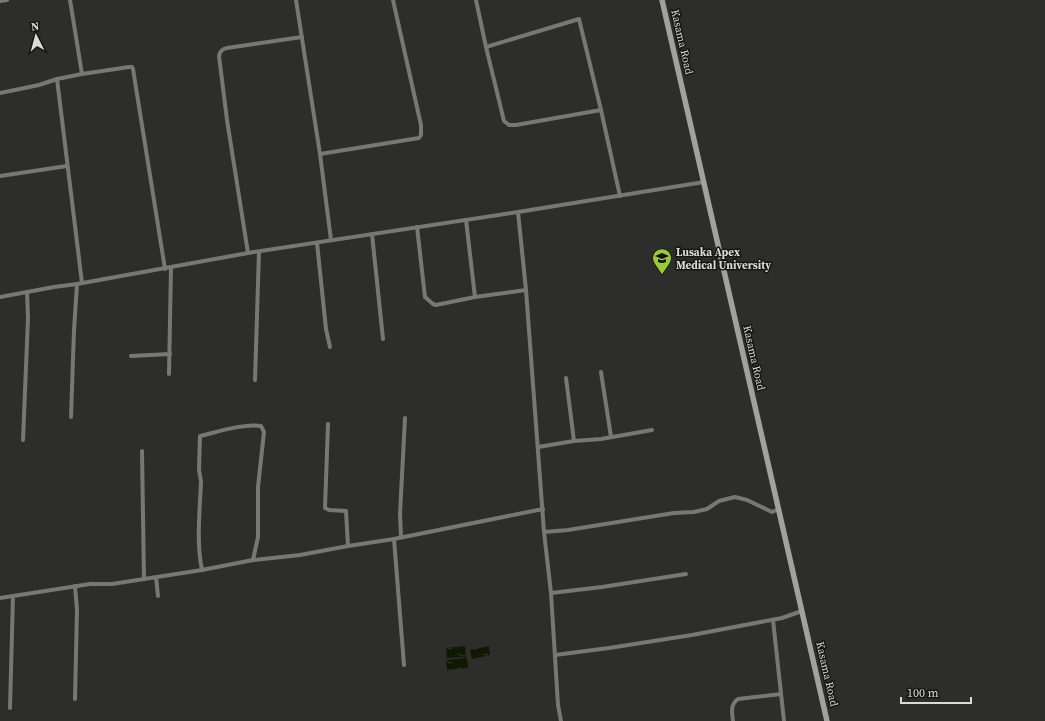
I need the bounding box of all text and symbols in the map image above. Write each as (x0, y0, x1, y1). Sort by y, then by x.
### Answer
street label: Kasama Road (667, 8, 697, 77)
north arrow (16, 16, 56, 56)
text: N (30, 19, 40, 34)
place label: Lusaka Apex Medical University (676, 245, 771, 273)
school or university icon: Lusaka Apex Medical University (651, 247, 673, 275)
street label: Kasama Road (739, 324, 769, 393)
street label: Kasama Road (812, 640, 842, 709)
scale bar (901, 679, 971, 705)
text: 100 m (907, 685, 939, 701)

